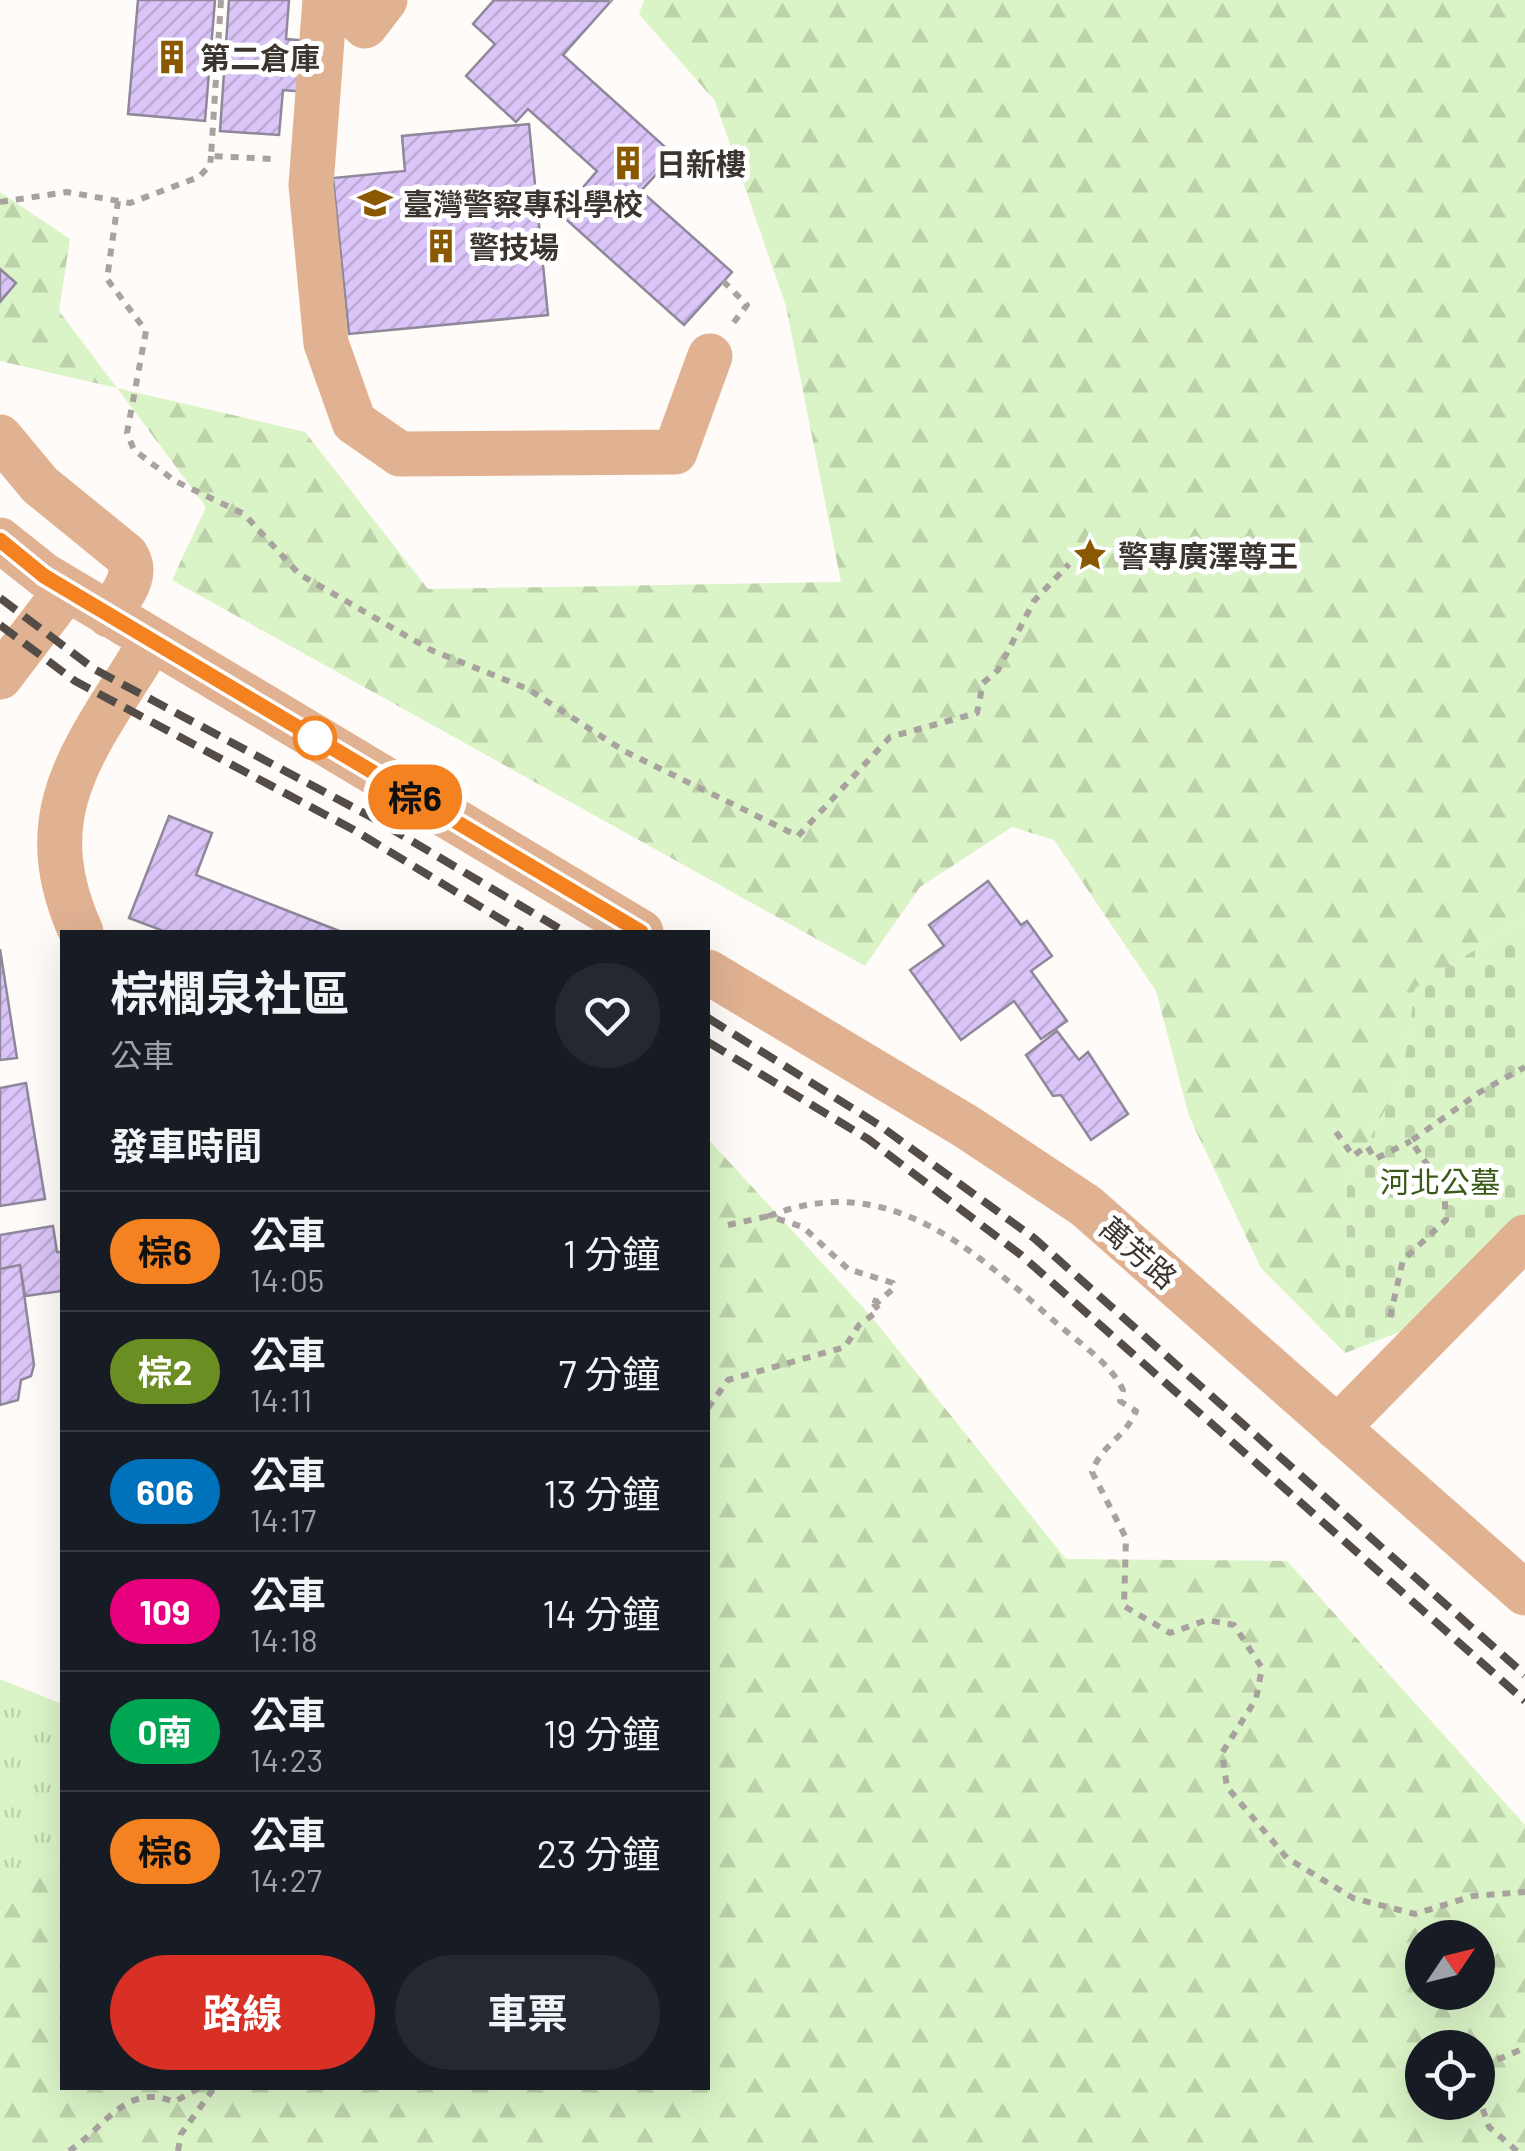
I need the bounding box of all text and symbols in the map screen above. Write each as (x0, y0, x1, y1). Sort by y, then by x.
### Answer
building icon: 第二倉庫 (153, 38, 191, 76)
place label: 第二倉庫 (200, 39, 320, 75)
building icon: 日新樓 (609, 144, 647, 182)
place label: 日新樓 (656, 145, 746, 181)
school or university icon: 臺灣警察專科學校 (356, 184, 394, 222)
place label: 臺灣警察專科學校 (403, 185, 643, 221)
building icon: 警技場 (422, 227, 460, 265)
place label: 警技場 (469, 228, 559, 264)
place icon: 警專廣澤尊王 (1071, 536, 1109, 574)
place label: 警專廣澤尊王 (1118, 537, 1298, 573)
unlabelled marker (294, 717, 336, 759)
line badge: 棕6 (370, 764, 460, 830)
text: 棕6 (388, 776, 442, 818)
text: 棕櫚泉社區 (110, 963, 350, 1021)
button: heart (555, 963, 660, 1068)
text: 公車 (110, 1035, 174, 1073)
text: 發車時間 (110, 1122, 262, 1168)
park label: 河北公墓 (1380, 1163, 1500, 1199)
street label: 萬芳路 (1093, 1209, 1185, 1295)
text: 公車 (250, 1211, 326, 1257)
text: 棕6 (138, 1230, 192, 1272)
text: 1 分鐘 (563, 1230, 660, 1276)
text: 14:05 (250, 1260, 324, 1298)
text: 公車 (250, 1331, 326, 1377)
text: 棕2 (138, 1350, 192, 1392)
text: 7 分鐘 (558, 1350, 660, 1396)
text: 14:11 (250, 1380, 312, 1418)
text: 公車 (250, 1451, 326, 1497)
text: 606 (136, 1470, 194, 1512)
text: 13 分鐘 (544, 1470, 660, 1516)
text: 14:17 (250, 1500, 316, 1538)
text: 公車 (250, 1571, 326, 1617)
text: 109 (140, 1590, 190, 1632)
text: 14 分鐘 (542, 1590, 660, 1636)
text: 14:18 (250, 1620, 318, 1658)
text: 公車 (250, 1691, 326, 1737)
text: 0南 (138, 1710, 192, 1752)
text: 19 分鐘 (543, 1710, 660, 1756)
text: 14:23 (250, 1740, 323, 1778)
text: 公車 (250, 1811, 326, 1857)
text: 棕6 (138, 1830, 192, 1872)
text: 23 分鐘 (537, 1830, 660, 1876)
text: 14:27 (250, 1860, 322, 1898)
north arrow (1405, 1920, 1495, 2010)
map controls (1405, 1920, 1495, 2120)
button: 路線 (110, 1955, 375, 2070)
button: 車票 (395, 1955, 660, 2070)
button: locate (1405, 2030, 1495, 2120)

